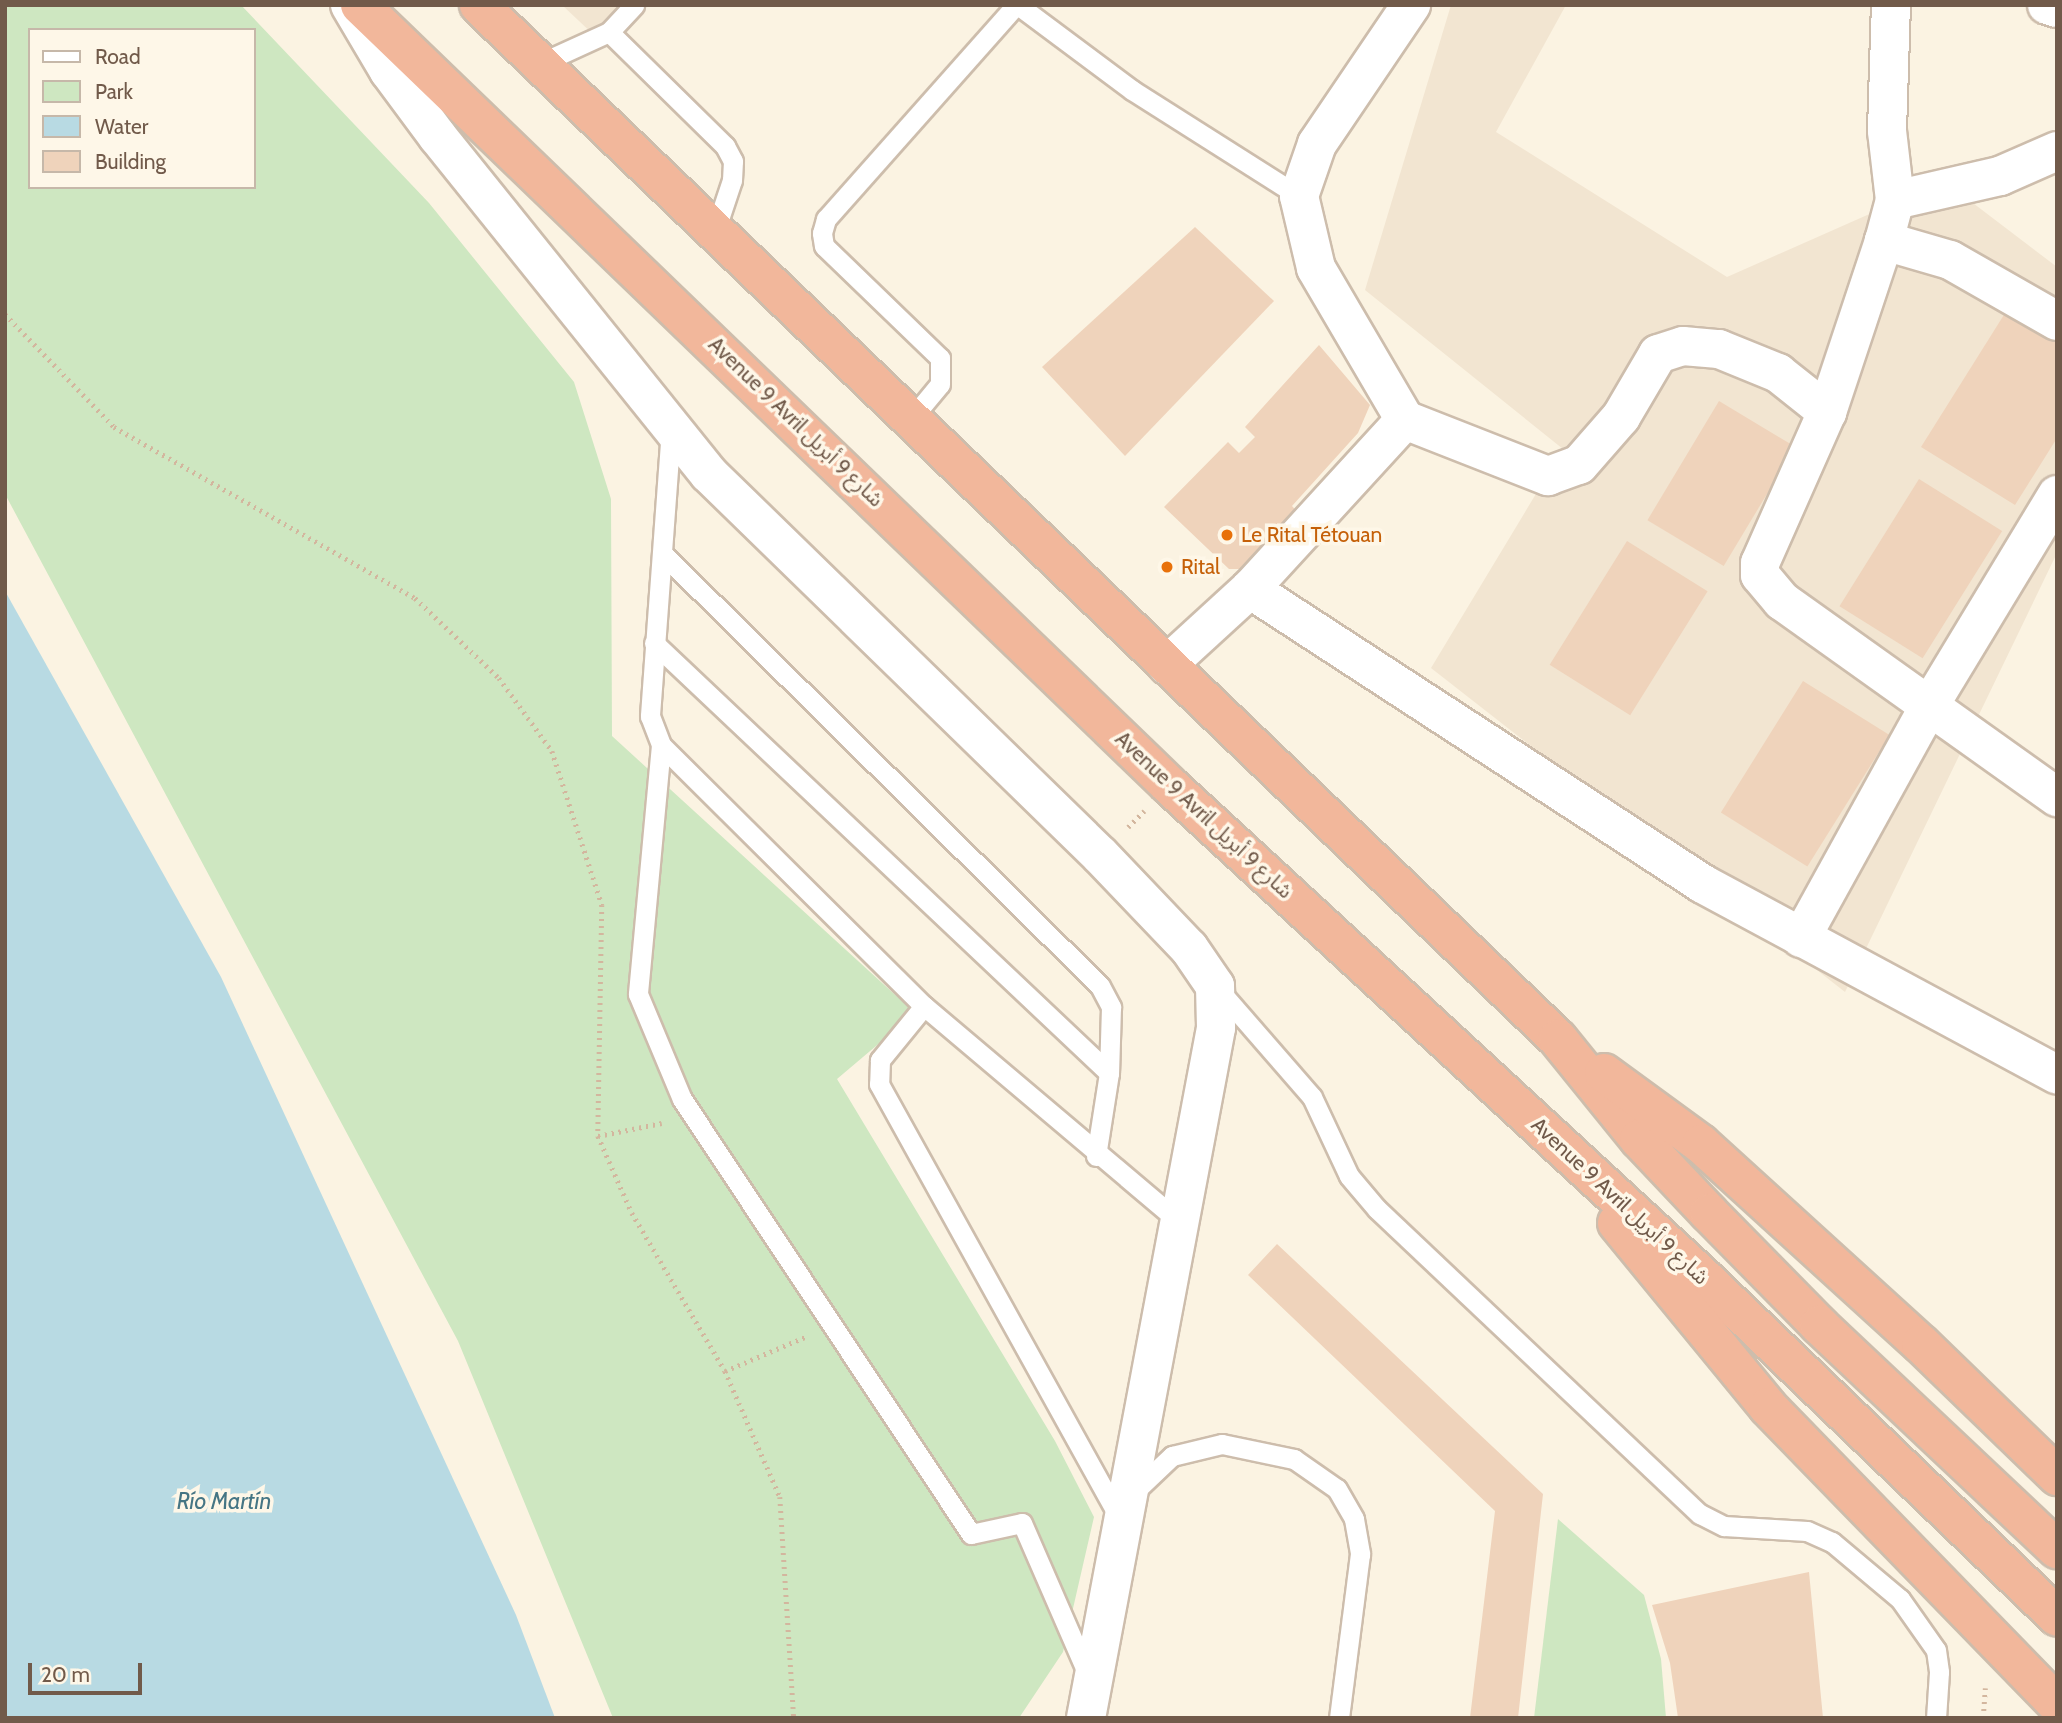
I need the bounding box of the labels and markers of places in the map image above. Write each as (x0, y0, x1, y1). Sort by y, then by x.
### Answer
place label: Le Rital Tétouan (1241, 522, 1382, 548)
marker: Le Rital Tétouan (1219, 527, 1235, 543)
place label: Rital (1181, 554, 1220, 580)
marker: Rital (1159, 559, 1175, 575)

